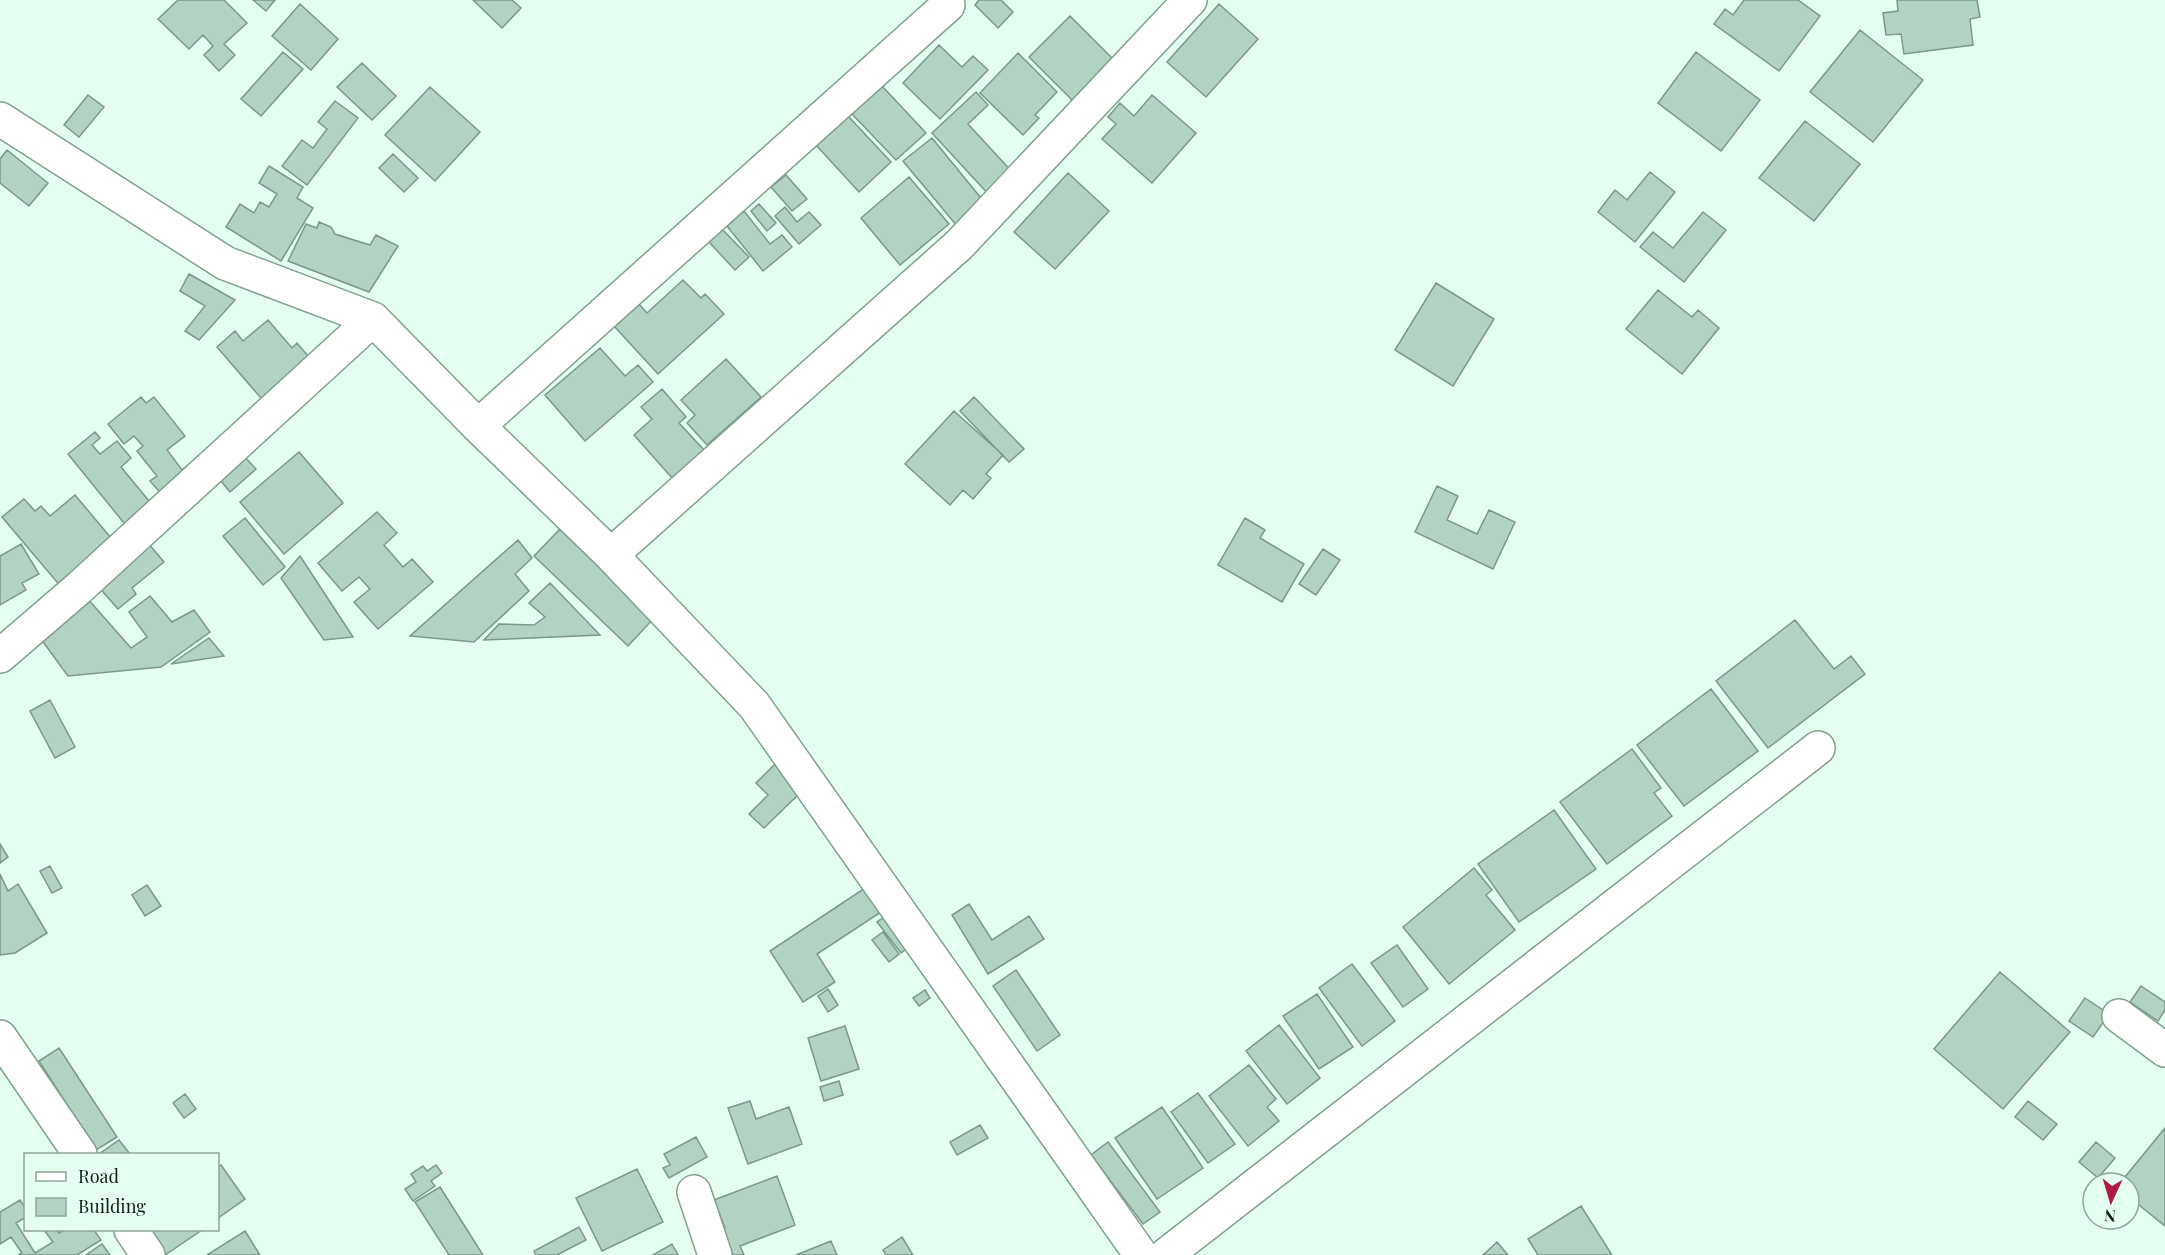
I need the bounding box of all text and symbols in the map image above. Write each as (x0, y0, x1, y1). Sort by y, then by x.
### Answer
legend (24, 1153, 219, 1231)
text: Road (78, 1164, 119, 1188)
north arrow (2081, 1171, 2141, 1231)
text: Building (78, 1194, 146, 1218)
text: N (2103, 1206, 2116, 1227)

